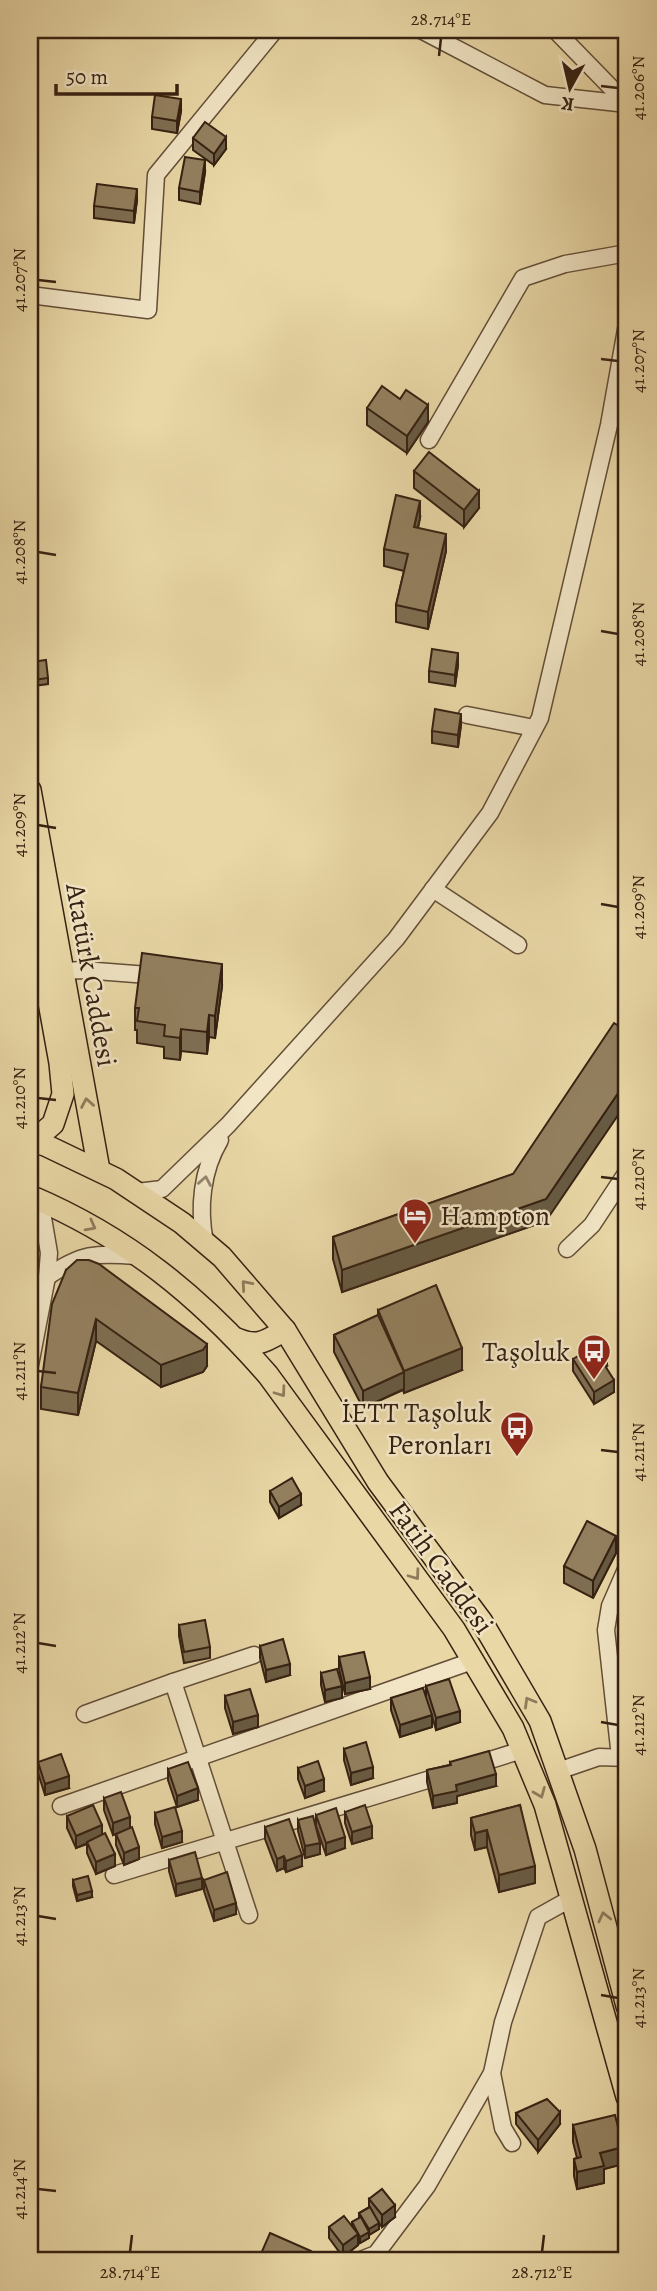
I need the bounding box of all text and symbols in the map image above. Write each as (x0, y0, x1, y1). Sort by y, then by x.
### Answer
text: 28.714°E (411, 7, 471, 31)
scale bar (56, 52, 177, 96)
north arrow (534, 52, 604, 122)
text: 41.206°N (626, 56, 650, 120)
text: 50 m (66, 63, 108, 91)
text: K (559, 90, 576, 118)
text: 41.207°N (7, 248, 31, 312)
text: 41.207°N (626, 329, 650, 393)
text: 41.208°N (7, 519, 31, 585)
text: 41.208°N (626, 601, 650, 667)
text: 41.209°N (7, 793, 31, 857)
text: 41.209°N (626, 875, 650, 939)
street label: Atatürk Caddesi (56, 880, 126, 1070)
text: 41.210°N (7, 1067, 31, 1129)
one-way arrow (80, 1097, 95, 1109)
text: 41.210°N (626, 1148, 650, 1210)
one-way arrow (197, 1175, 212, 1187)
hotel icon: Hampton (396, 1196, 434, 1245)
place label: Hampton (440, 1197, 550, 1235)
one-way arrow (84, 1217, 96, 1231)
one-way arrow (242, 1280, 254, 1293)
bus stop icon: Taşoluk (575, 1332, 613, 1381)
place label: Taşoluk (482, 1333, 570, 1371)
text: 41.211°N (7, 1341, 31, 1401)
one-way arrow (272, 1384, 285, 1397)
place label: İETT Taşoluk Peronları (341, 1394, 492, 1464)
bus stop icon: İETT Taşoluk Peronları (498, 1409, 536, 1458)
text: 41.211°N (626, 1422, 650, 1482)
street label: Fatih Caddesi (380, 1493, 502, 1642)
one-way arrow (407, 1568, 419, 1580)
text: 41.212°N (7, 1612, 31, 1674)
text: 41.212°N (626, 1694, 650, 1756)
one-way arrow (524, 1697, 537, 1710)
one-way arrow (531, 1786, 545, 1798)
text: 41.213°N (7, 1886, 31, 1946)
one-way arrow (597, 1911, 612, 1923)
text: 41.213°N (626, 1968, 650, 2028)
text: 41.214°N (7, 2158, 31, 2220)
text: 28.714°E (100, 2260, 160, 2284)
text: 28.712°E (511, 2260, 573, 2284)

